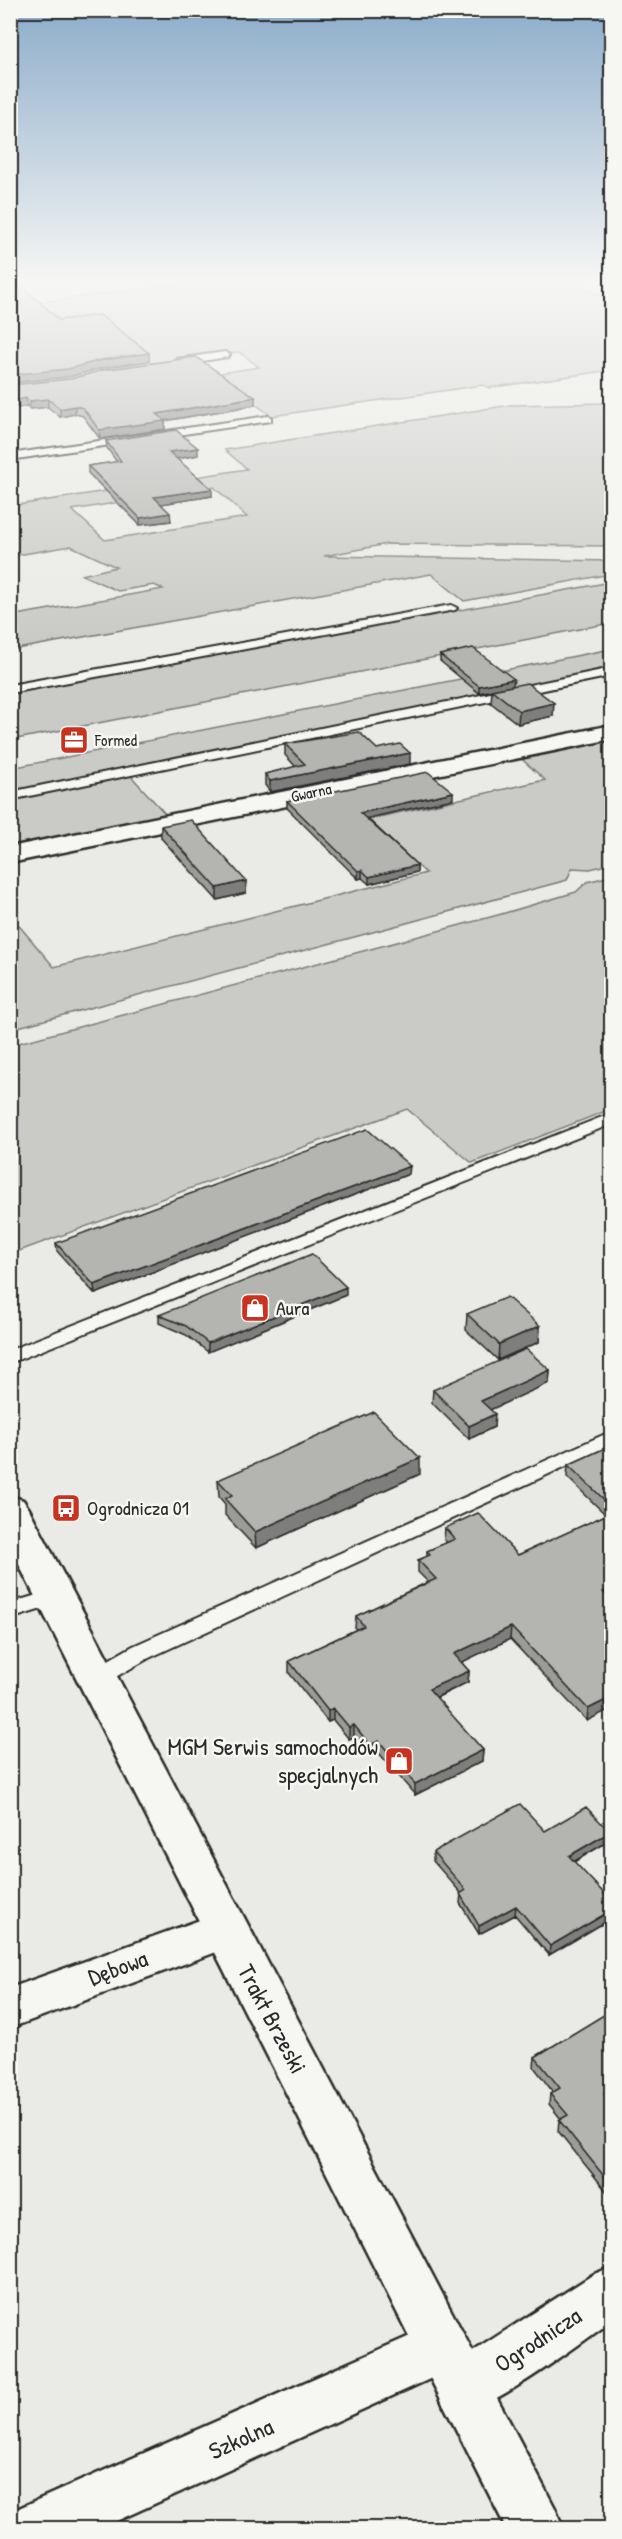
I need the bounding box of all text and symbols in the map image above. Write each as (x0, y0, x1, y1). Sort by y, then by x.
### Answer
office icon: Formed (58, 724, 90, 756)
place label: Formed (94, 729, 137, 751)
street label: Gwarna (289, 777, 333, 807)
shop icon: Aura (239, 1292, 271, 1324)
place label: Aura (276, 1294, 309, 1321)
bus stop icon: Ogrodnicza 01 (50, 1492, 82, 1524)
place label: Ogrodnicza 01 (87, 1494, 189, 1521)
place label: MGM Serwis samochodów specjalnych (167, 1730, 378, 1790)
shop icon: MGM Serwis samochodów specjalnych (383, 1745, 415, 1777)
street label: Dębowa (84, 1942, 152, 1993)
street label: Trakt Brzeski (231, 1958, 315, 2079)
street label: Ogrodnicza (488, 2299, 587, 2379)
street label: Szkolna (203, 2410, 278, 2466)

